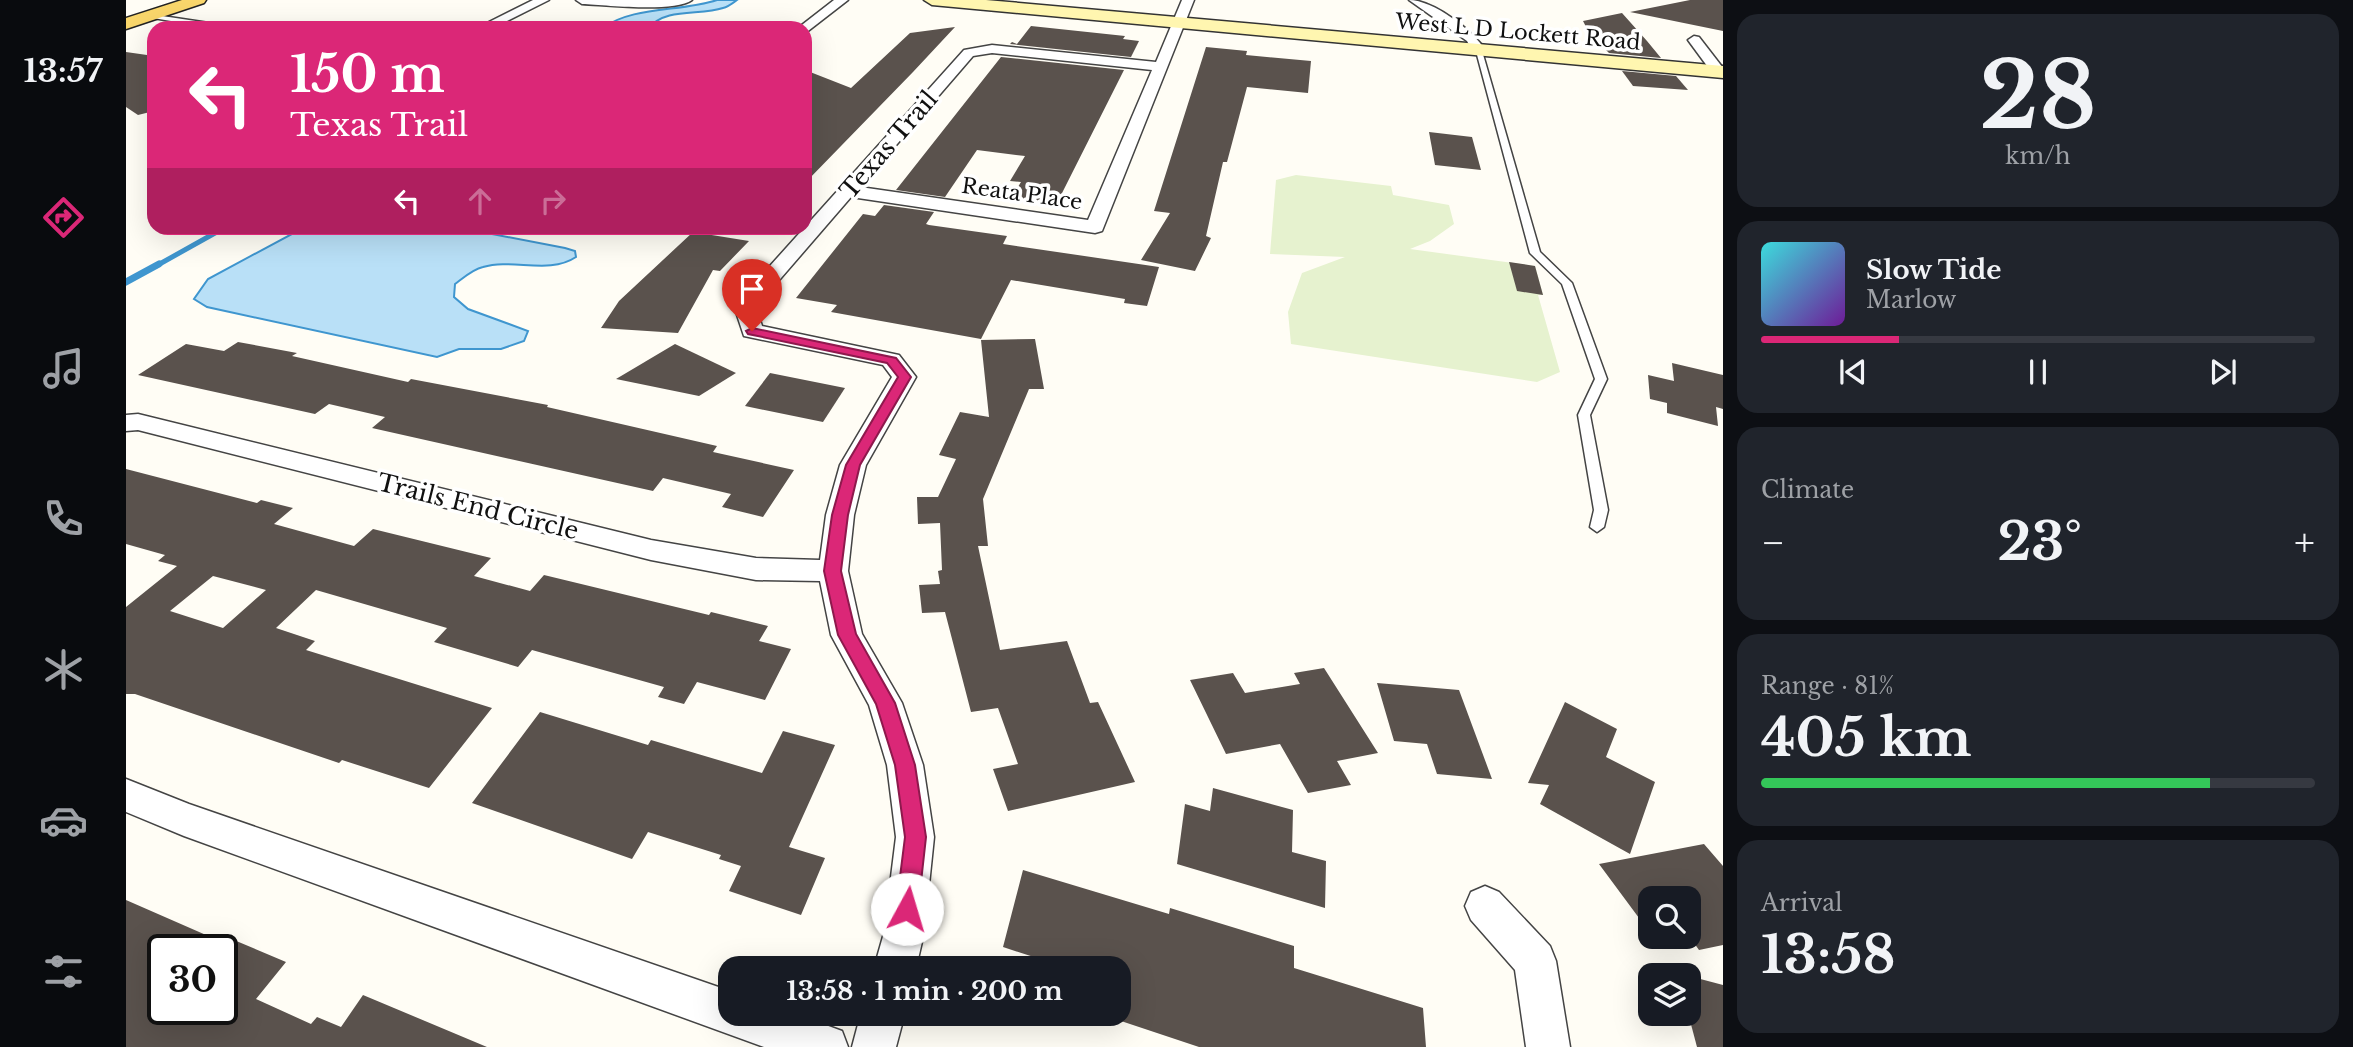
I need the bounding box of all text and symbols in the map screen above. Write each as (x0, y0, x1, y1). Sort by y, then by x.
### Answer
street label: West L D Lockett Road (1393, 8, 1642, 56)
text: 28 (1979, 40, 2097, 153)
text: 150 m (290, 44, 445, 105)
icon: left (175, 49, 266, 140)
text: 13:57 (24, 51, 102, 91)
street label: Texas Trail (834, 85, 943, 205)
text: Texas Trail (290, 105, 468, 145)
text: km/h (2005, 142, 2071, 170)
street label: Reata Place (960, 173, 1084, 215)
icon: left (388, 182, 426, 220)
icon: ahead (461, 182, 499, 220)
icon: right (534, 182, 572, 220)
icon: directions (39, 193, 88, 242)
text: Slow Tide (1866, 254, 2002, 286)
pin (722, 259, 782, 331)
icon: arrive (733, 270, 771, 308)
text: Marlow (1866, 286, 1956, 314)
icon: music (39, 344, 88, 393)
icon: previous (1834, 353, 1872, 391)
icon: pause (2019, 353, 2057, 391)
icon: next (2204, 353, 2242, 391)
street label: Trails End Circle (375, 468, 582, 546)
text: Climate (1761, 476, 1854, 504)
icon: phone (39, 494, 88, 543)
text: 23° (1997, 510, 2082, 574)
text: − (1761, 519, 1785, 566)
text: + (2294, 519, 2315, 566)
icon: climate (39, 645, 88, 694)
text: Range · 81% (1761, 672, 1894, 700)
text: 405 km (1761, 706, 1972, 770)
icon: car (39, 796, 88, 845)
position arrow (870, 872, 944, 946)
map controls (1638, 886, 1701, 1026)
button: search (1638, 886, 1701, 949)
text: Arrival (1761, 889, 1842, 917)
text: 13:58 (1761, 923, 1896, 987)
speed limit sign: 30 (147, 934, 238, 1025)
icon: filters (39, 947, 88, 996)
button: layers (1638, 963, 1701, 1026)
text: 13:58 · 1 min · 200 m (786, 975, 1063, 1007)

